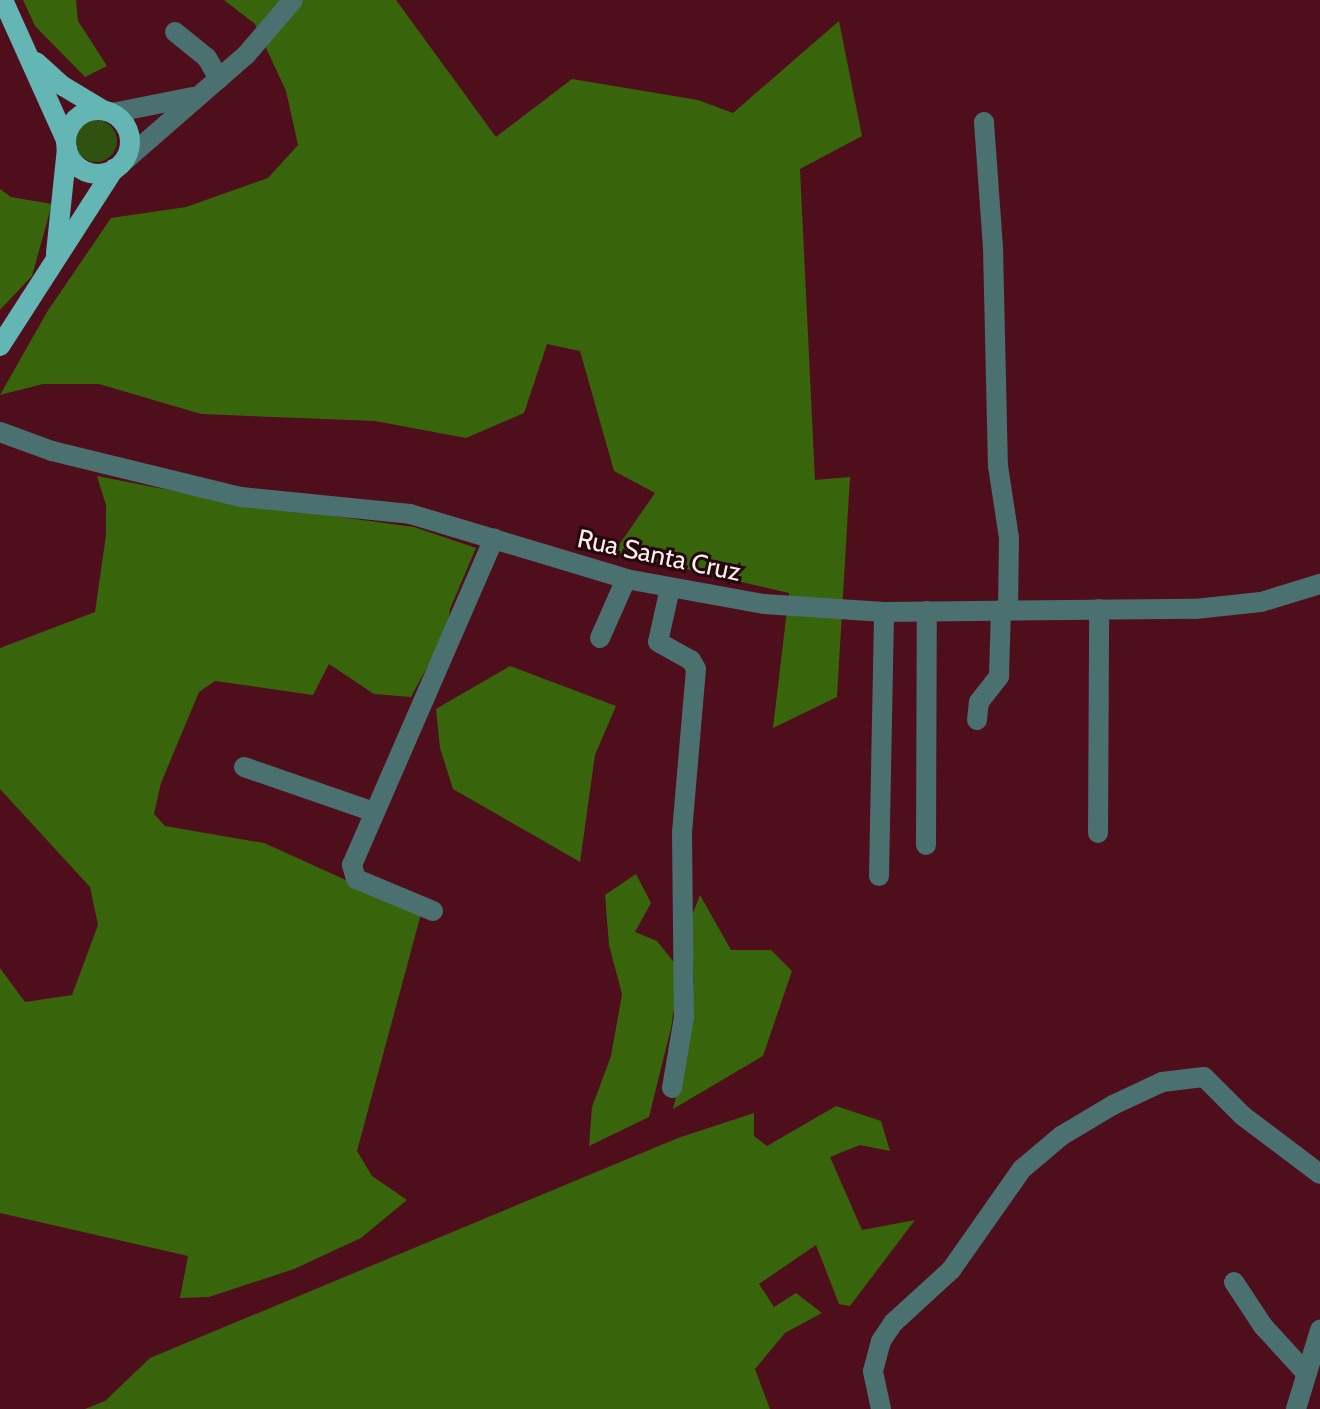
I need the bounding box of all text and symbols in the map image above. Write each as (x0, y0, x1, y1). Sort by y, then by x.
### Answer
street label: Rua Santa Cruz (574, 523, 744, 589)

